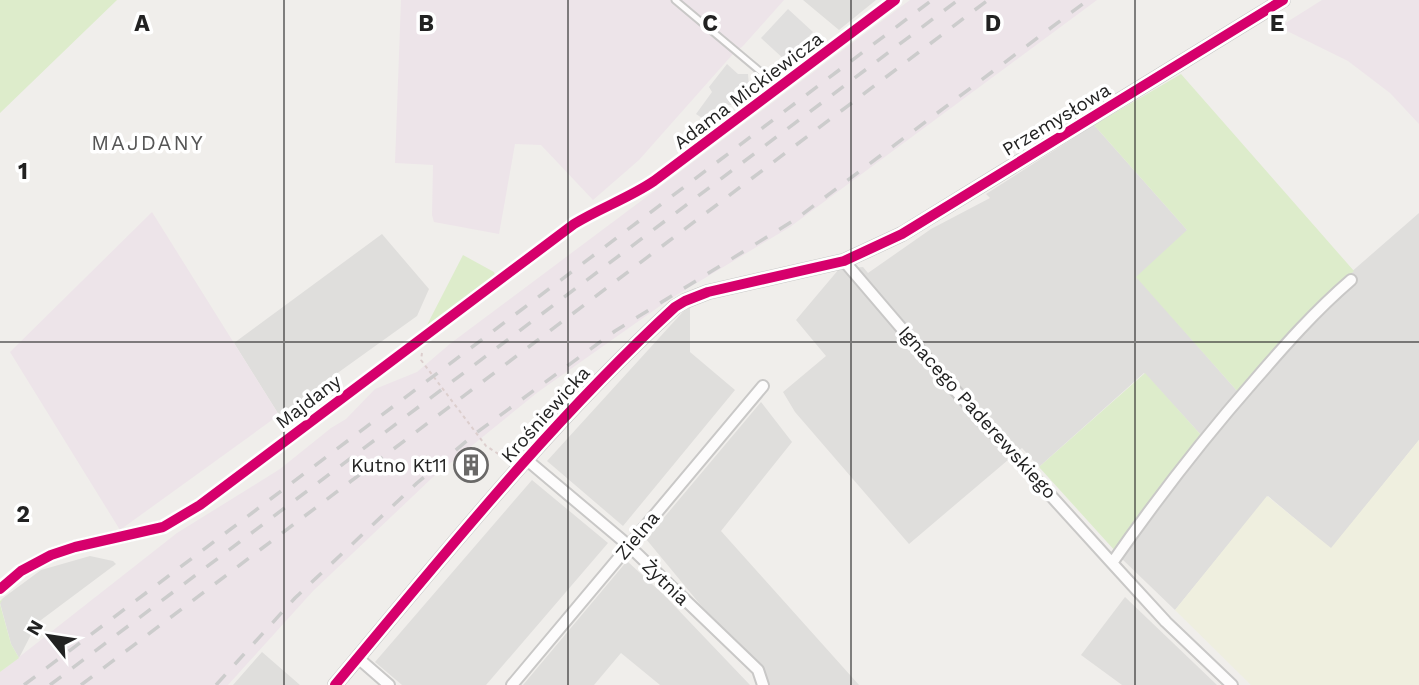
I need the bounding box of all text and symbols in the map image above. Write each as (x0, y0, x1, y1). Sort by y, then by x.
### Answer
text: A (134, 10, 150, 37)
text: B (418, 10, 434, 37)
text: C (702, 10, 718, 37)
text: D (985, 10, 1001, 37)
text: E (1270, 10, 1284, 37)
street label: Adama Mickiewicza (669, 27, 828, 154)
street label: Przemysłowa (998, 78, 1115, 161)
district label: MAJDANY (91, 130, 205, 155)
text: 1 (18, 158, 28, 185)
street label: Ignacego Paderewskiego (894, 321, 1061, 504)
street label: Krośniewicka (496, 361, 595, 467)
street label: Majdany (271, 369, 346, 433)
building icon: Kutno Kt11 (452, 446, 490, 484)
place label: Kutno Kt11 (351, 454, 447, 477)
text: 2 (16, 501, 30, 528)
street label: Zielna (610, 506, 664, 564)
street label: Żytnia (637, 555, 694, 610)
north arrow (14, 601, 84, 671)
text: N (21, 616, 48, 640)

